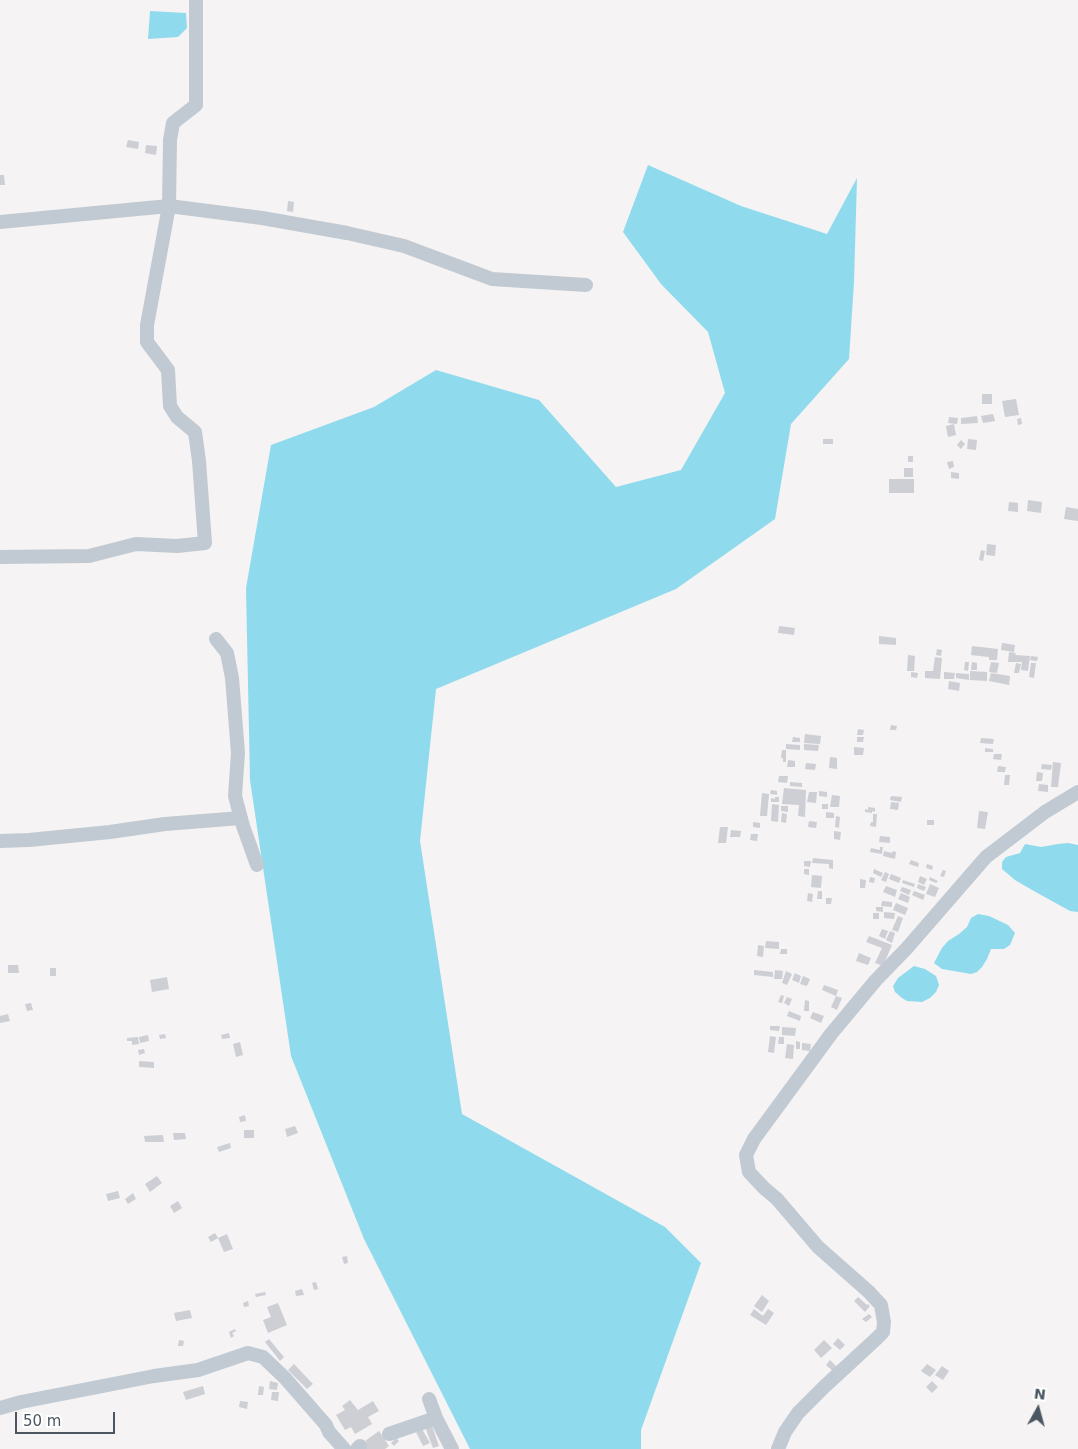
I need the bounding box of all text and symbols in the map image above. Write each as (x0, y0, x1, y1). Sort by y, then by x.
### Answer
north arrow (1013, 1384, 1063, 1434)
text: N (1033, 1385, 1047, 1403)
scale bar (18, 1402, 118, 1434)
text: 50 m (23, 1412, 61, 1430)

